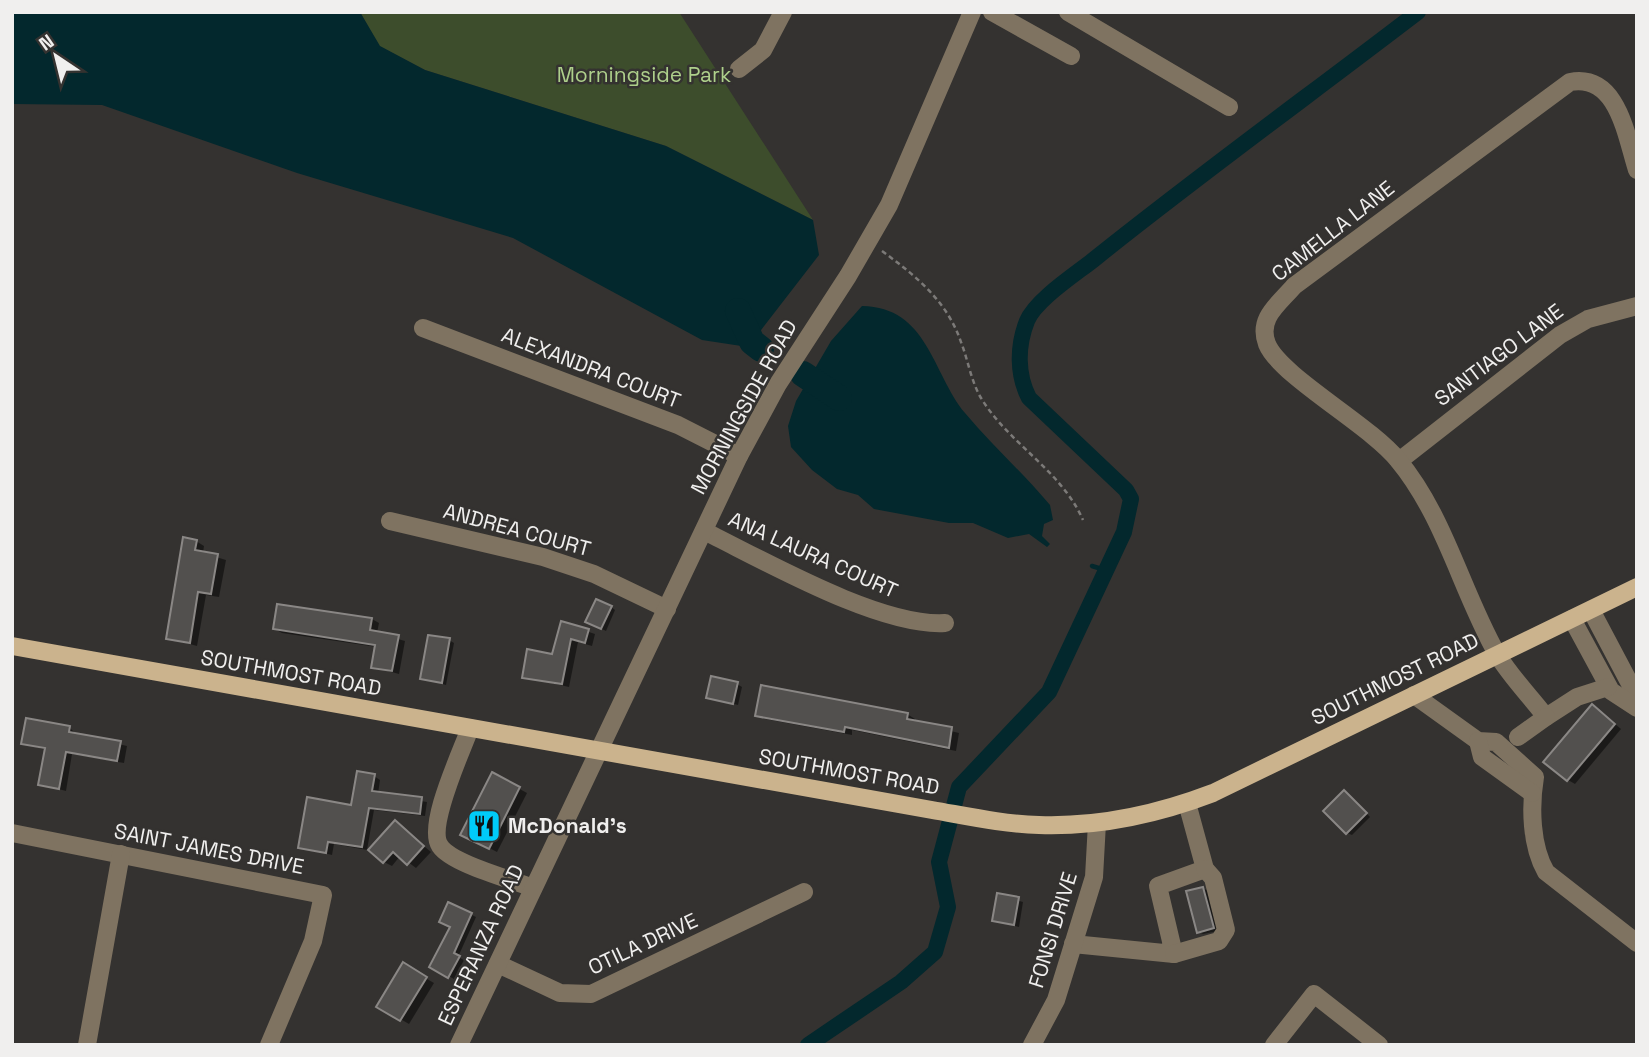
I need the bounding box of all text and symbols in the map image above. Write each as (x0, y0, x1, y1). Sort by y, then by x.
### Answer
north arrow (21, 21, 91, 91)
text: N (34, 29, 59, 56)
park label: Morningside Park (557, 61, 731, 88)
street label: CAMELLA LANE (1266, 174, 1399, 287)
street label: SANTIAGO LANE (1429, 297, 1568, 412)
street label: MORNINGSIDE ROAD (684, 315, 803, 499)
street label: ALEXANDRA COURT (498, 321, 684, 414)
street label: ANDREA COURT (441, 497, 594, 562)
street label: ANA LAURA COURT (724, 505, 902, 604)
street label: SOUTHMOST ROAD (1307, 626, 1483, 731)
street label: SOUTHMOST ROAD (199, 643, 384, 702)
street label: SOUTHMOST ROAD (757, 742, 942, 801)
restaurant icon: McDonald's (465, 807, 503, 845)
place label: McDonald's (508, 812, 627, 839)
street label: SAINT JAMES DRIVE (112, 817, 306, 880)
street label: ESPERANZA ROAD (431, 860, 530, 1029)
street label: FONSI DRIVE (1022, 869, 1083, 991)
street label: OTILA DRIVE (584, 906, 702, 981)

